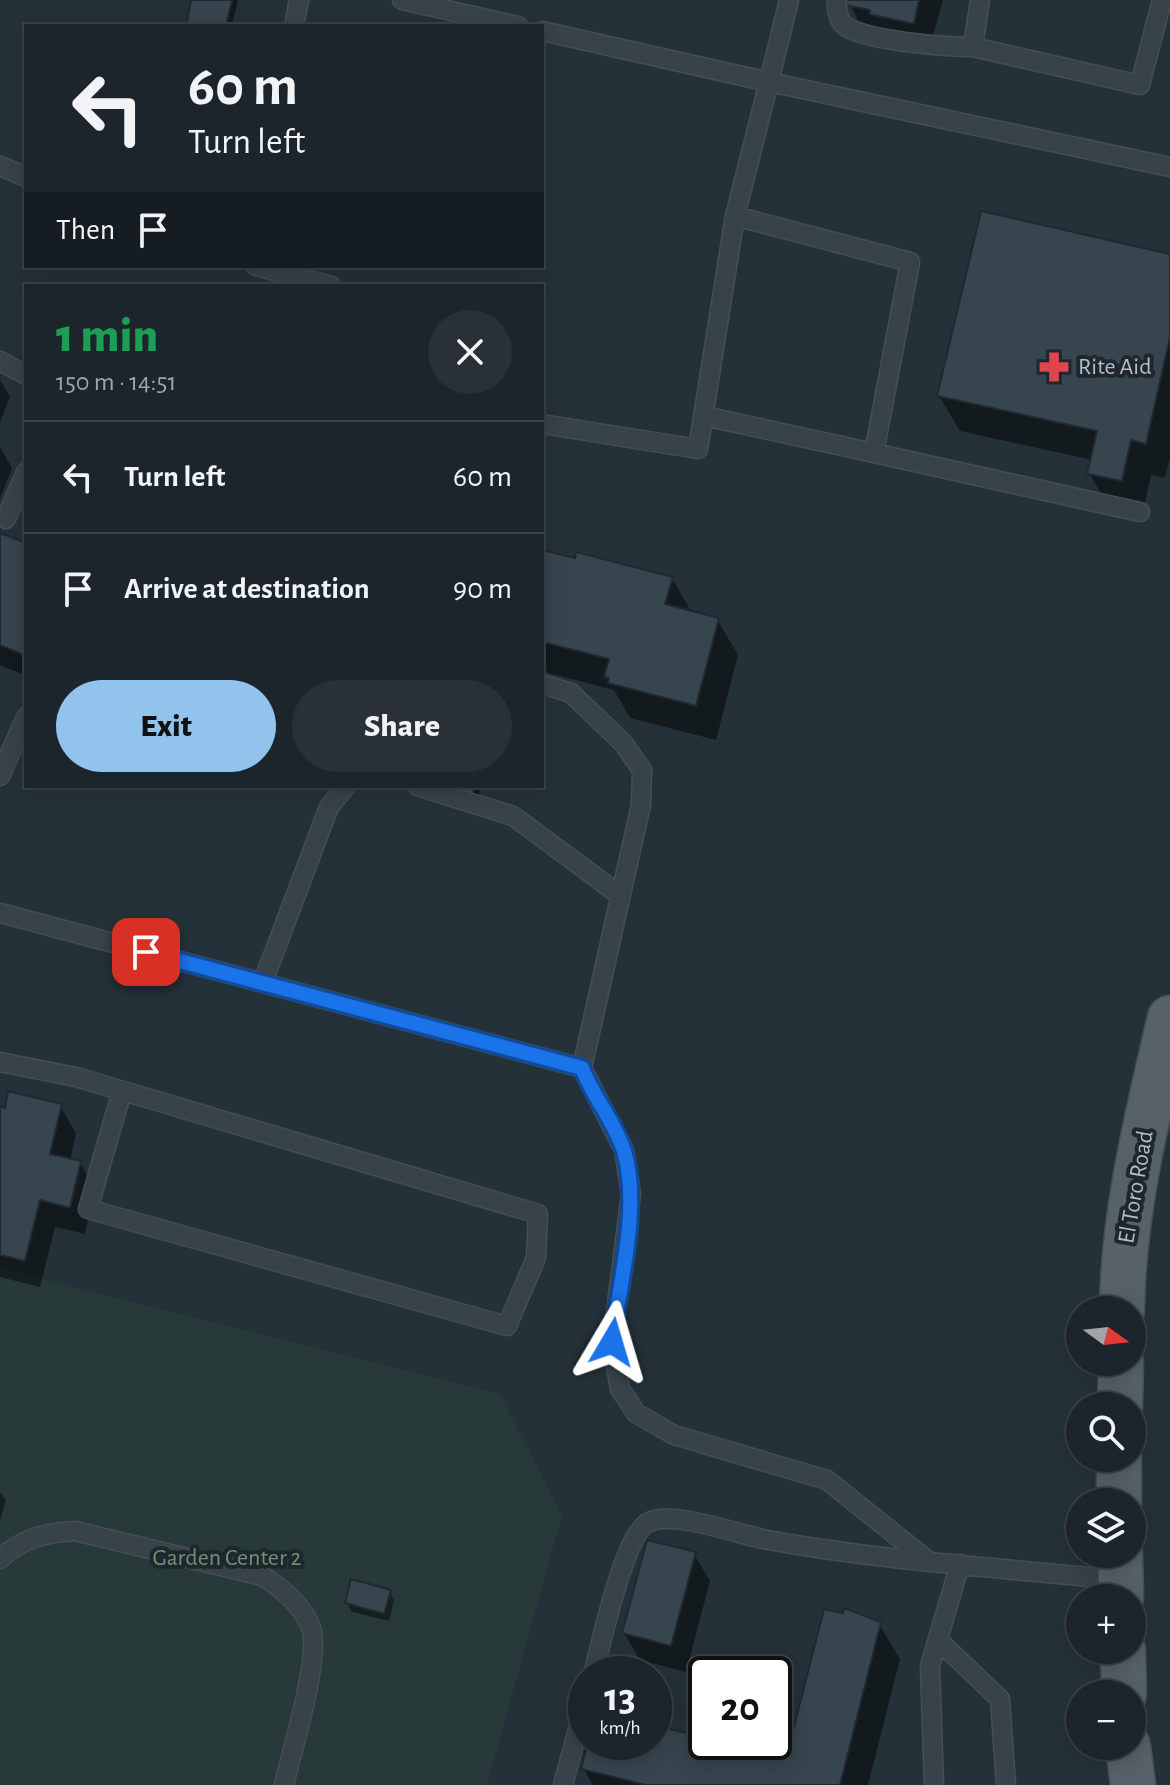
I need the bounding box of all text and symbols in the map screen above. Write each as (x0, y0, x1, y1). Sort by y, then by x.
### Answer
icon: left (56, 56, 160, 160)
text: 60 m (188, 59, 298, 115)
text: Turn left (188, 124, 305, 160)
icon: arrive (131, 208, 175, 252)
text: Then (56, 215, 115, 245)
button: close (428, 310, 512, 394)
text: 1 min (56, 313, 158, 361)
pharmacy icon: Rite Aid (1037, 350, 1071, 384)
place label: Rite Aid (1078, 355, 1152, 379)
text: 150 m · 14:51 (56, 369, 176, 395)
icon: left (56, 455, 100, 499)
text: Turn left (124, 462, 225, 492)
text: 60 m (453, 462, 512, 492)
icon: arrive (56, 567, 100, 611)
text: Arrive at destination (124, 574, 370, 604)
text: 90 m (453, 574, 512, 604)
button: Exit (56, 680, 276, 772)
button: Share (292, 680, 512, 772)
pin (112, 918, 180, 986)
icon: arrive (124, 930, 168, 974)
street label: El Toro Road (1114, 1129, 1158, 1245)
north arrow (1066, 1296, 1146, 1376)
map controls (1066, 1296, 1146, 1760)
position arrow (570, 1300, 654, 1384)
button: search (1066, 1392, 1146, 1472)
button: layers (1066, 1488, 1146, 1568)
park label: Garden Center 2 (152, 1546, 302, 1570)
button: + (1066, 1584, 1146, 1664)
speed limit sign: 20 (688, 1656, 792, 1760)
text: 13 (604, 1678, 636, 1718)
button: − (1066, 1680, 1146, 1760)
text: km/h (599, 1718, 641, 1738)

